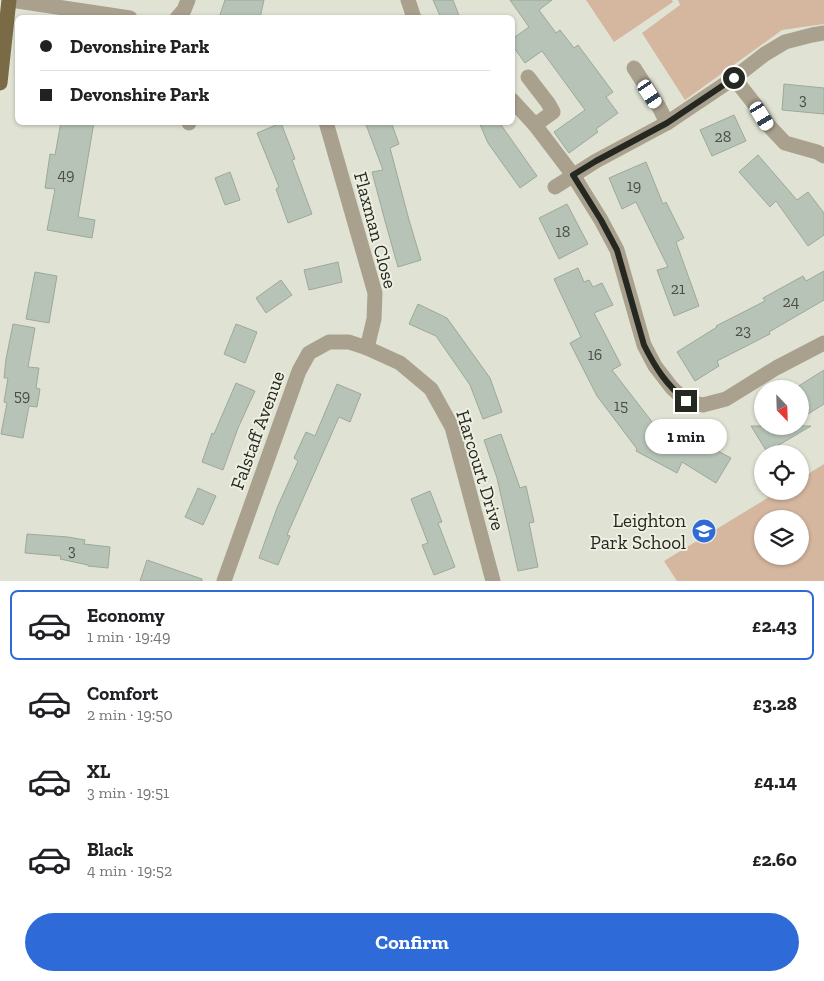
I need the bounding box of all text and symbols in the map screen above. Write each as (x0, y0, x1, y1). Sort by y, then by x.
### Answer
text: Devonshire Park (70, 35, 209, 58)
route start (723, 67, 745, 89)
car (635, 77, 664, 111)
text: Devonshire Park (70, 83, 209, 106)
house number: 3 (799, 90, 807, 109)
car (747, 99, 776, 133)
house number: 28 (715, 127, 731, 146)
house number: 49 (57, 165, 75, 184)
street label: Flaxman Close (349, 169, 402, 291)
house number: 19 (627, 176, 641, 195)
house number: 18 (556, 222, 570, 241)
house number: 21 (671, 279, 685, 298)
house number: 24 (783, 292, 800, 311)
house number: 23 (735, 321, 751, 340)
house number: 16 (588, 345, 602, 364)
street label: Falstaff Avenue (225, 368, 290, 493)
north arrow (754, 380, 809, 435)
map controls (754, 380, 809, 565)
house number: 59 (14, 386, 30, 405)
route end (675, 390, 697, 412)
house number: 15 (614, 396, 628, 415)
street label: Harcourt Drive (451, 407, 510, 533)
callout: 1 min (645, 418, 727, 454)
text: 1 min (667, 427, 705, 446)
button: locate (754, 445, 809, 500)
place label: Leighton Park School (590, 509, 686, 554)
button: layers (754, 510, 809, 565)
school or university icon: Leighton Park School (691, 518, 717, 544)
house number: 3 (68, 541, 76, 560)
icon: car (27, 603, 72, 648)
text: Economy (87, 604, 165, 627)
text: £2.43 (752, 614, 797, 637)
text: 1 min · 19:49 (87, 627, 170, 646)
icon: car (27, 681, 72, 726)
text: Comfort (87, 682, 158, 705)
text: £3.28 (753, 692, 797, 715)
text: 2 min · 19:50 (87, 705, 173, 724)
icon: car (27, 759, 72, 804)
text: XL (87, 760, 110, 783)
text: £4.14 (754, 770, 797, 793)
text: 3 min · 19:51 (87, 783, 169, 802)
icon: car (27, 837, 72, 882)
text: Black (87, 838, 133, 861)
text: £2.60 (752, 848, 797, 871)
text: 4 min · 19:52 (87, 861, 172, 880)
button: Confirm (25, 913, 799, 971)

